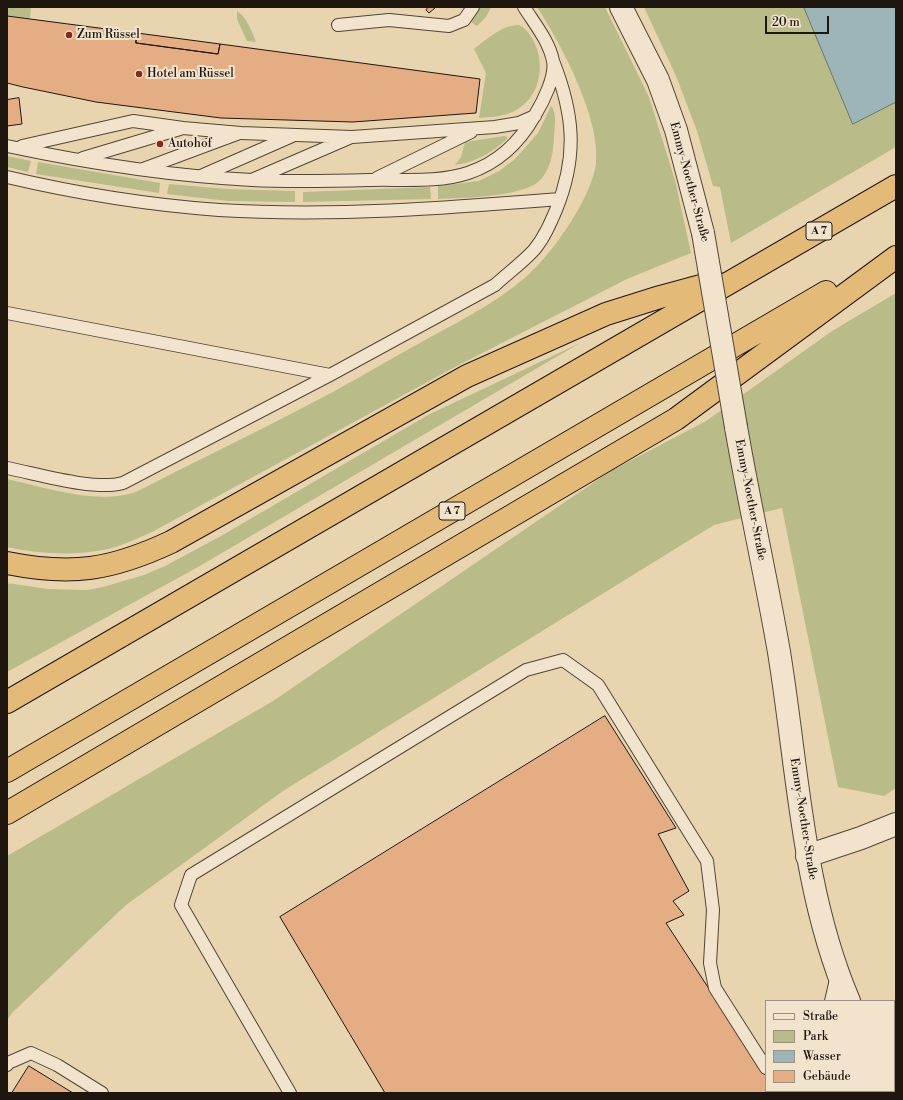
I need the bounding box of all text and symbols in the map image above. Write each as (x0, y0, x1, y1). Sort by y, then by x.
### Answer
scale bar (767, 8, 831, 34)
text: 20 m (772, 15, 800, 30)
place label: Zum Rüssel (77, 28, 140, 42)
marker: Zum Rüssel (64, 30, 74, 40)
place label: Hotel am Rüssel (147, 67, 234, 81)
marker: Hotel am Rüssel (134, 69, 144, 79)
street label: Emmy-Noether-Straße (666, 121, 712, 243)
place label: Autohof (168, 137, 212, 151)
marker: Autohof (155, 139, 165, 149)
road number: A 7 (806, 222, 832, 240)
street label: Emmy-Noether-Straße (731, 438, 769, 562)
road number: A 7 (439, 502, 465, 520)
street label: Emmy-Noether-Straße (786, 757, 820, 881)
legend (765, 1000, 895, 1092)
text: Straße (803, 1009, 838, 1024)
text: Park (803, 1029, 828, 1044)
text: Wasser (803, 1049, 841, 1064)
text: Gebäude (803, 1069, 851, 1084)

